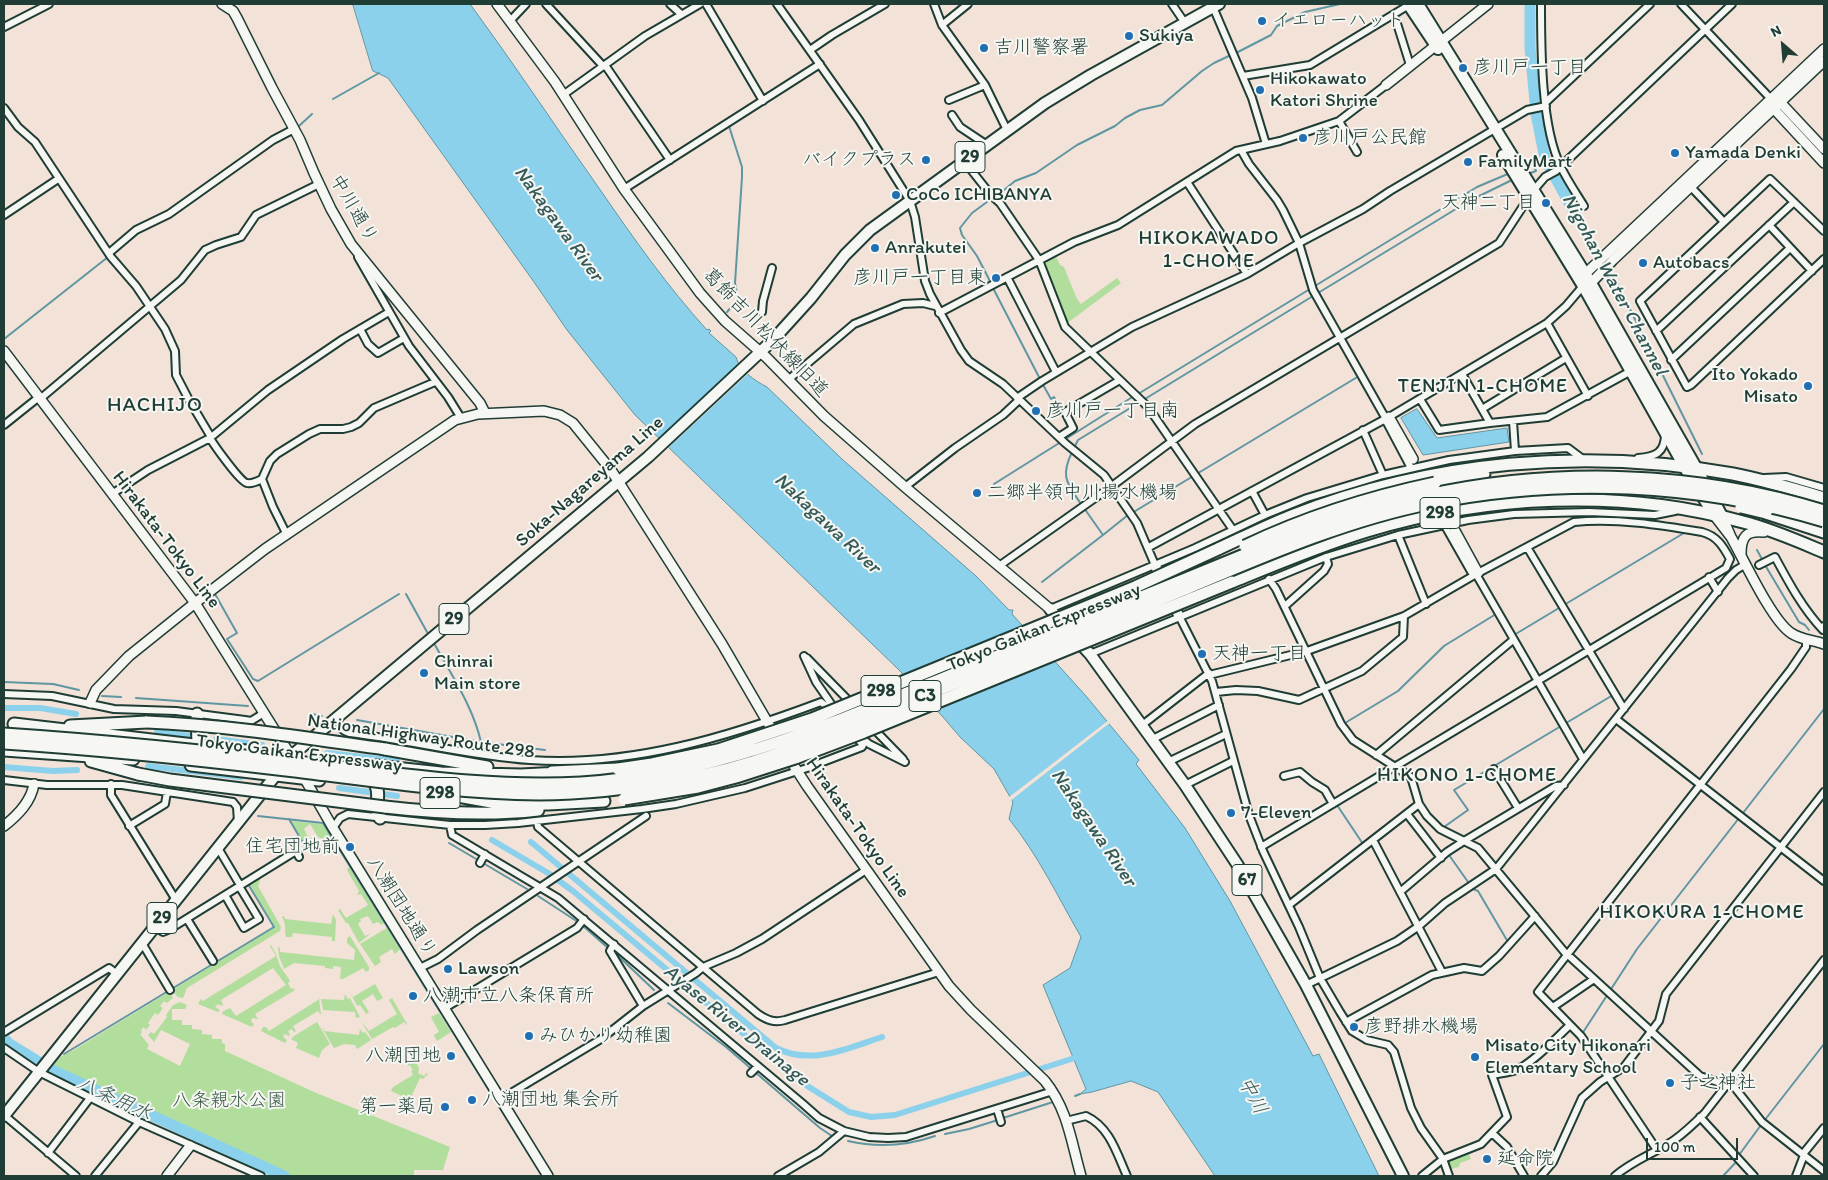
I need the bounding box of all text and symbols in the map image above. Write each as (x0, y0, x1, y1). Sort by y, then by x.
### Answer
place label: イエローハット (1272, 10, 1405, 32)
marker: イエローハット (1256, 15, 1268, 27)
north arrow (1758, 20, 1808, 70)
text: N (1768, 21, 1784, 41)
place label: Sukiya (1139, 25, 1194, 47)
marker: Sukiya (1123, 30, 1135, 42)
place label: 吉川警察署 (994, 37, 1089, 59)
marker: 吉川警察署 (978, 42, 990, 54)
place label: 彦川戸一丁目 (1473, 57, 1587, 79)
marker: 彦川戸一丁目 (1457, 62, 1469, 74)
place label: Hikokawato Katori Shrine (1270, 68, 1378, 112)
marker: Hikokawato Katori Shrine (1254, 84, 1266, 96)
place label: 彦川戸公民館 (1313, 127, 1427, 149)
marker: 彦川戸公民館 (1297, 132, 1309, 144)
road number: 29 (955, 142, 985, 172)
place label: Yamada Denki (1685, 142, 1801, 164)
marker: Yamada Denki (1669, 147, 1681, 159)
place label: バイクプラス (802, 149, 916, 171)
place label: FamilyMart (1478, 151, 1572, 173)
marker: バイクプラス (920, 154, 932, 166)
marker: FamilyMart (1462, 156, 1474, 168)
water label: Nakagawa River (508, 162, 608, 286)
street label: 中川通り (324, 170, 382, 248)
place label: CoCo ICHIBANYA (906, 184, 1052, 206)
marker: CoCo ICHIBANYA (890, 189, 902, 201)
water label: Nigohan Water Channel (1556, 190, 1672, 380)
place label: 天神二丁目 (1441, 192, 1536, 214)
marker: 天神二丁目 (1540, 197, 1552, 209)
district label: HIKOKAWADO 1-CHOME (1137, 227, 1281, 274)
place label: Anrakutei (885, 237, 966, 259)
marker: Anrakutei (869, 242, 881, 254)
place label: Autobacs (1653, 252, 1729, 274)
marker: Autobacs (1637, 257, 1649, 269)
street label: 葛飾吉川松伏線旧道 (697, 264, 833, 402)
place label: 彦川戸一丁目東 (853, 267, 986, 289)
marker: 彦川戸一丁目東 (990, 272, 1002, 284)
place label: Ito Yokado Misato (1711, 364, 1798, 408)
district label: TENJIN 1-CHOME (1397, 375, 1569, 399)
marker: Ito Yokado Misato (1802, 380, 1814, 392)
district label: HACHIJO (107, 393, 203, 419)
place label: 彦川戸一丁目南 (1046, 400, 1179, 422)
marker: 彦川戸一丁目南 (1030, 405, 1042, 417)
street label: Soka-Nagareyama Line (511, 412, 669, 552)
street label: Hirakata-Tokyo Line (107, 467, 225, 613)
water label: Nakagawa River (769, 469, 885, 579)
place label: 二郷半領中川揚水機場 (987, 482, 1177, 504)
marker: 二郷半領中川揚水機場 (971, 487, 983, 499)
road number: 298 (1420, 498, 1460, 528)
street label: Tokyo Gaikan Expressway (944, 579, 1144, 677)
road number: 29 (439, 604, 469, 634)
place label: 天神一丁目 (1212, 643, 1307, 665)
marker: 天神一丁目 (1196, 648, 1208, 660)
place label: Chinrai Main store (434, 651, 521, 695)
marker: Chinrai Main store (418, 667, 430, 679)
road number: 298 (861, 676, 901, 706)
road number: C3 (909, 680, 941, 711)
street label: National Highway Route 298 (306, 710, 536, 764)
street label: Tokyo Gaikan Expressway (195, 730, 403, 778)
street label: Hirakata-Tokyo Line (800, 753, 914, 903)
district label: HIKONO 1-CHOME (1375, 764, 1559, 788)
water label: Nakagawa River (1045, 765, 1141, 891)
road number: 298 (420, 778, 460, 808)
place label: 7-Eleven (1241, 802, 1312, 824)
marker: 7-Eleven (1225, 807, 1237, 819)
place label: 住宅団地前 (245, 836, 340, 858)
marker: 住宅団地前 (344, 841, 356, 853)
street label: 八潮団地通り (361, 853, 441, 961)
road number: 67 (1232, 864, 1262, 896)
district label: HIKOKURA 1-CHOME (1598, 901, 1806, 925)
road number: 29 (147, 902, 177, 934)
place label: Lawson (458, 958, 519, 980)
water label: Ayase River Drainage (658, 960, 814, 1092)
marker: Lawson (442, 963, 454, 975)
place label: 八潮市立八条保育所 (423, 985, 594, 1007)
marker: 八潮市立八条保育所 (407, 990, 419, 1002)
place label: 彦野排水機場 (1364, 1016, 1478, 1038)
marker: 彦野排水機場 (1348, 1021, 1360, 1033)
place label: みひかり幼稚園 (539, 1025, 672, 1047)
marker: みひかり幼稚園 (523, 1030, 535, 1042)
place label: Misato City Hikonari Elementary School (1485, 1035, 1651, 1079)
place label: 八潮団地 (365, 1045, 441, 1067)
marker: 八潮団地 (445, 1050, 457, 1062)
marker: Misato City Hikonari Elementary School (1469, 1051, 1481, 1063)
water label: 八条用水 (73, 1071, 155, 1127)
place label: 子之神社 (1680, 1072, 1756, 1094)
water label: 中川 (1232, 1073, 1272, 1119)
marker: 子之神社 (1664, 1077, 1676, 1089)
place label: 八潮団地 集会所 (482, 1089, 619, 1111)
park label: 八条親水公園 (172, 1090, 286, 1112)
marker: 八潮団地 集会所 (466, 1094, 478, 1106)
place label: 第一薬局 (359, 1096, 435, 1118)
marker: 第一薬局 (439, 1101, 451, 1113)
scale bar (1648, 1128, 1740, 1160)
text: 100 m (1654, 1138, 1695, 1156)
place label: 延命院 (1497, 1148, 1554, 1170)
marker: 延命院 (1481, 1153, 1493, 1165)

